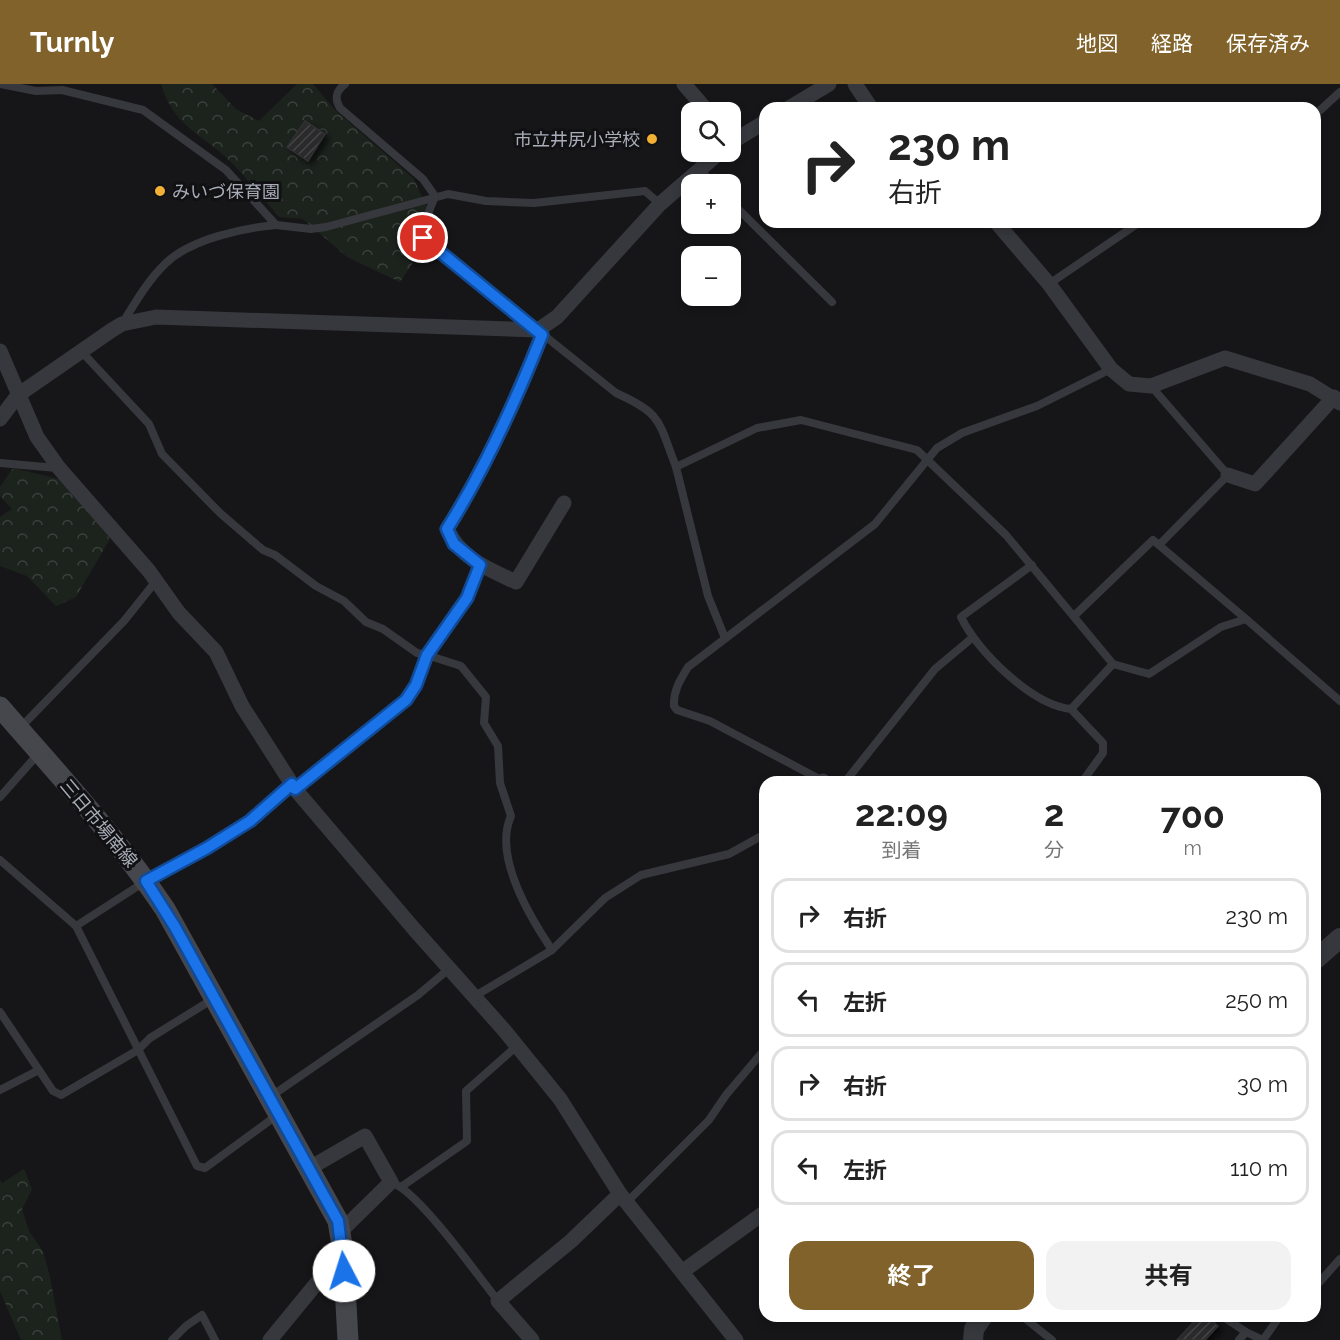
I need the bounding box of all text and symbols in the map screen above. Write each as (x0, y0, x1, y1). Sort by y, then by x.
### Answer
text: Turnly (30, 26, 114, 59)
text: 地図 (1076, 31, 1118, 56)
text: 経路 (1151, 31, 1193, 56)
text: 保存済み (1226, 31, 1310, 56)
map controls (681, 102, 741, 306)
button: search (681, 102, 741, 162)
text: 230 m (888, 121, 1010, 170)
icon: right (789, 126, 867, 204)
place label: 市立井尻小学校 (514, 129, 640, 150)
marker: 市立井尻小学校 (645, 132, 659, 146)
button: + (681, 174, 741, 234)
text: 右折 (888, 177, 942, 208)
place label: みいづ保育園 (172, 181, 280, 202)
marker: みいづ保育園 (153, 184, 167, 198)
pin (397, 212, 448, 263)
icon: arrive (406, 221, 439, 254)
button: − (681, 246, 741, 306)
street label: 三日市場南線 (56, 775, 142, 871)
text: 22:09 (855, 792, 948, 834)
text: 2 (1044, 792, 1064, 834)
text: 700 (1160, 794, 1225, 836)
text: m (1183, 836, 1202, 860)
text: 到着 (882, 838, 922, 862)
text: 分 (1044, 838, 1064, 862)
icon: right (792, 899, 825, 932)
text: 230 m (1225, 903, 1288, 929)
text: 右折 (843, 905, 887, 931)
icon: left (792, 983, 825, 1016)
text: 250 m (1225, 987, 1288, 1013)
text: 左折 (843, 989, 887, 1015)
icon: right (792, 1067, 825, 1100)
text: 30 m (1237, 1071, 1288, 1097)
text: 右折 (843, 1073, 887, 1099)
icon: left (792, 1151, 825, 1184)
text: 110 m (1230, 1155, 1288, 1181)
text: 左折 (843, 1157, 887, 1183)
position arrow (312, 1239, 376, 1303)
button: 終了 (789, 1241, 1034, 1310)
button: 共有 (1046, 1241, 1291, 1310)

